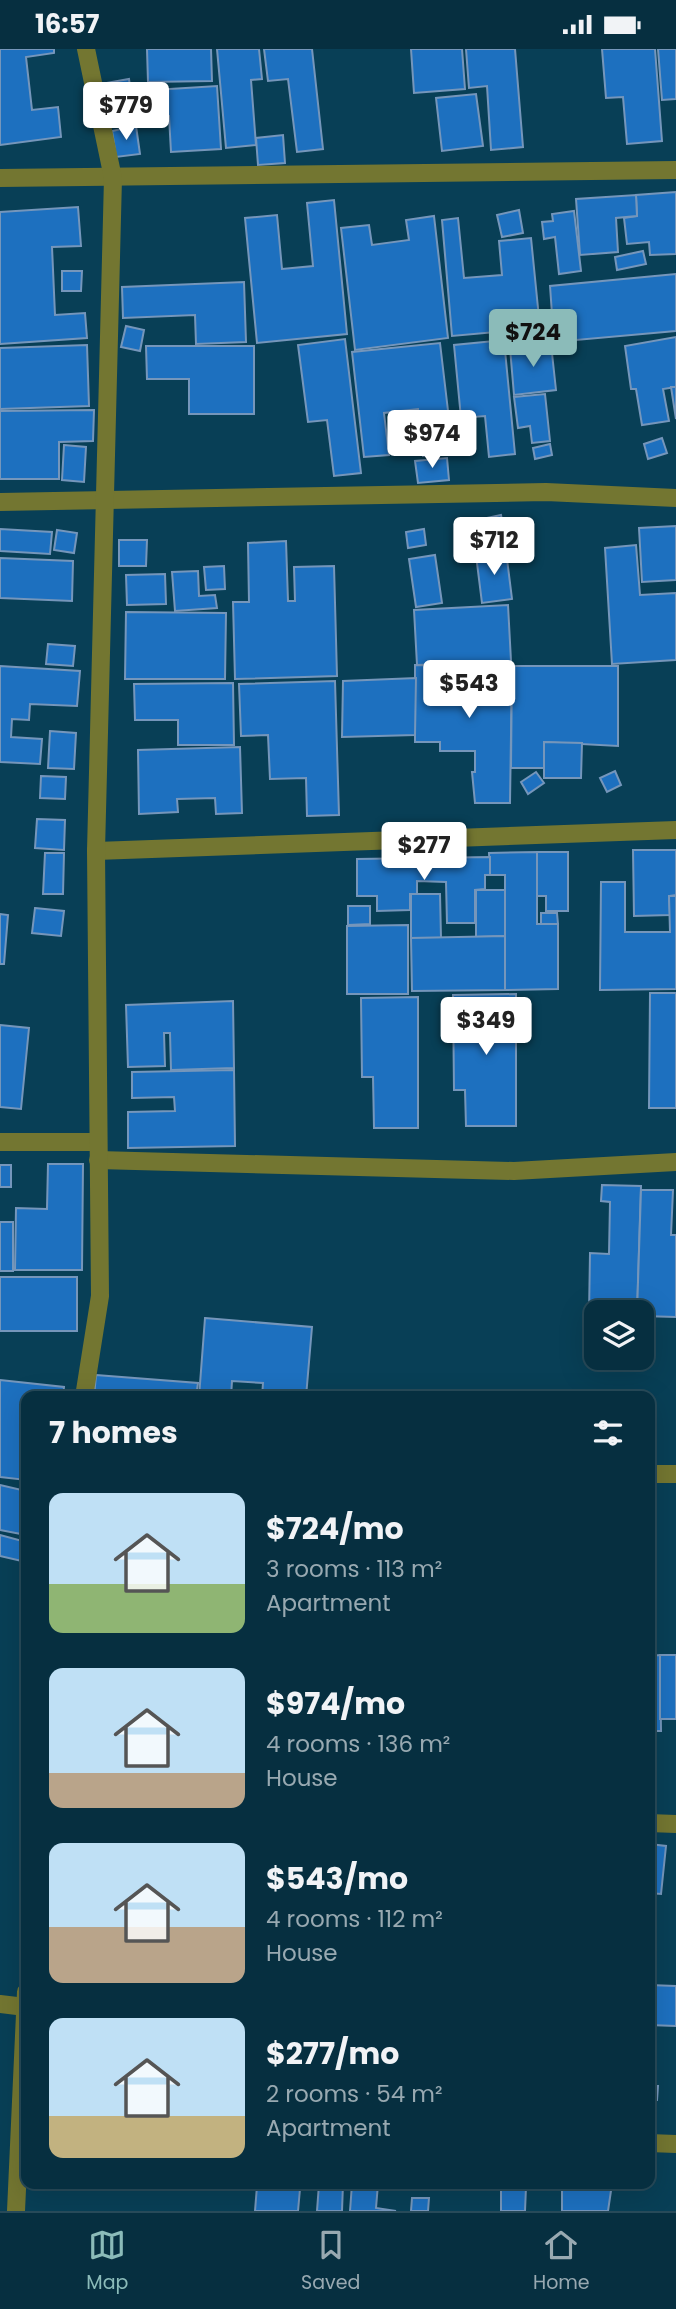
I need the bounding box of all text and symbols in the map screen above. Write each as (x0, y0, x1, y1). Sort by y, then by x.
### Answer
text: 16:57 (35, 6, 100, 42)
pin: $779 (85, 83, 167, 142)
text: $779 (99, 89, 153, 121)
pin: $724 (492, 309, 574, 369)
text: $724 (505, 316, 561, 348)
pin: $974 (391, 411, 473, 470)
text: $974 (403, 417, 461, 449)
pin: $712 (453, 517, 535, 577)
text: $712 (469, 524, 519, 556)
pin: $543 (428, 661, 510, 720)
text: $543 (439, 667, 499, 699)
pin: $277 (383, 823, 465, 882)
text: $277 (398, 829, 450, 861)
pin: $349 (445, 997, 527, 1057)
text: $349 (457, 1004, 515, 1036)
map controls (584, 1300, 654, 1370)
button: layers (584, 1300, 654, 1370)
text: 7 homes (49, 1411, 178, 1454)
icon: filters (589, 1414, 627, 1452)
text: $724/mo (266, 1507, 404, 1550)
icon: home (105, 1521, 189, 1605)
text: 3 rooms · 113 m² (266, 1553, 442, 1585)
text: Apartment (266, 1587, 391, 1619)
text: $974/mo (266, 1682, 405, 1725)
icon: home (105, 1696, 189, 1780)
text: 4 rooms · 136 m² (266, 1728, 450, 1760)
text: House (266, 1762, 338, 1794)
text: $543/mo (266, 1857, 408, 1900)
icon: home (105, 1871, 189, 1955)
text: 4 rooms · 112 m² (266, 1903, 443, 1935)
text: House (266, 1937, 338, 1969)
text: $277/mo (266, 2032, 399, 2075)
icon: home (105, 2046, 189, 2130)
text: 2 rooms · 54 m² (266, 2078, 443, 2110)
text: Apartment (266, 2112, 391, 2144)
tab: Map (86, 2226, 128, 2297)
tab: Saved (301, 2226, 360, 2297)
tab: Home (533, 2226, 590, 2297)

